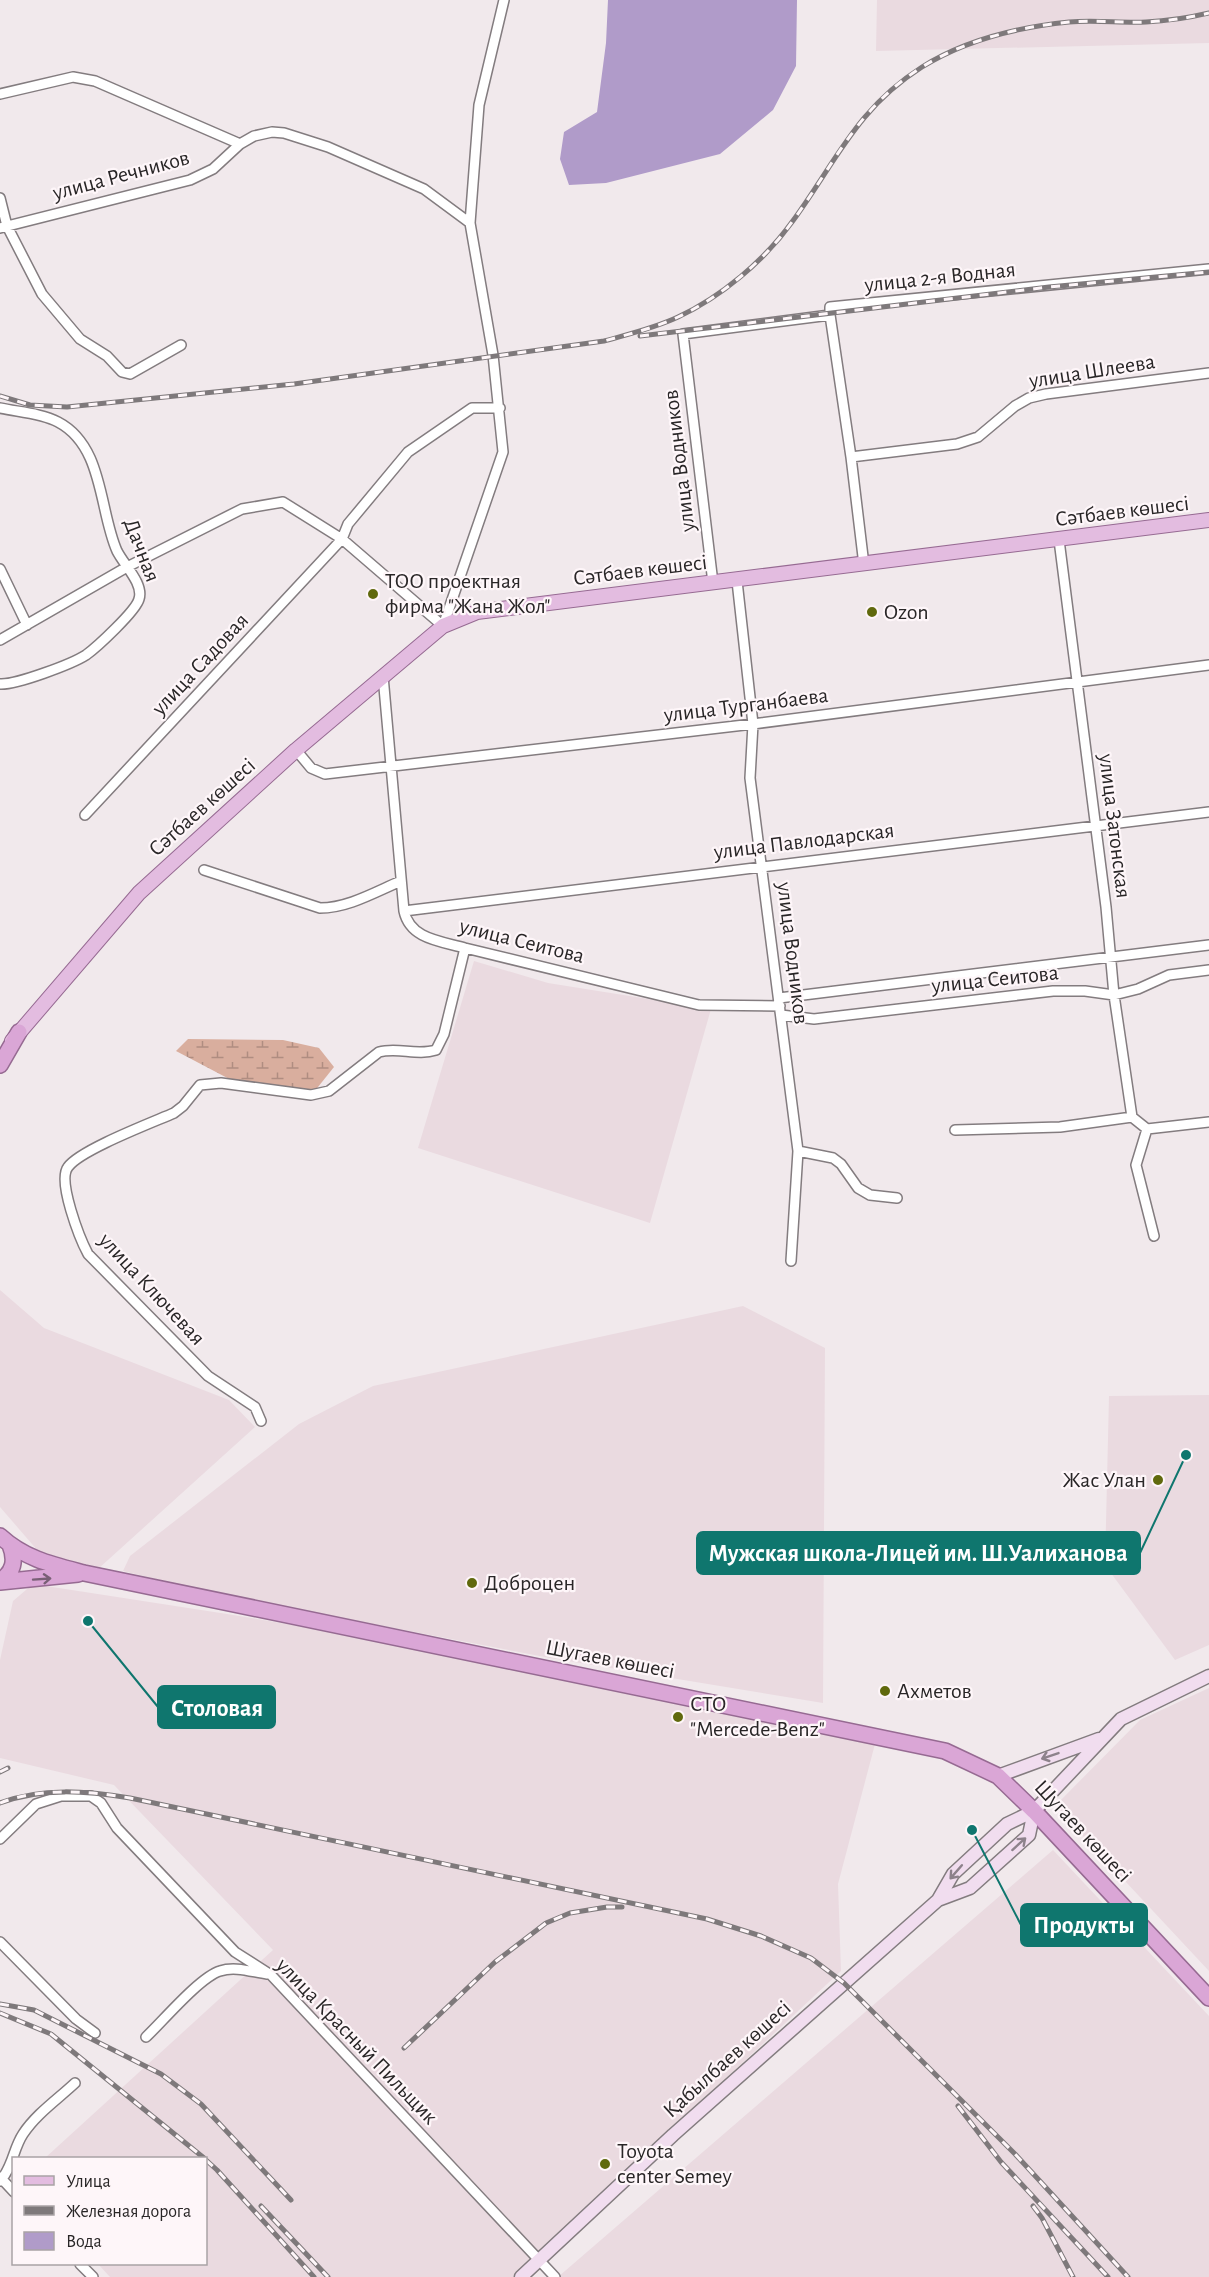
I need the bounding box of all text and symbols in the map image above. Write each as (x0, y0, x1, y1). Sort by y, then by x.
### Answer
street label: улица Речников (49, 146, 192, 204)
street label: улица 2-я Водная (862, 258, 1017, 296)
street label: улица Шлеева (1026, 350, 1157, 392)
street label: улица Водников (659, 389, 699, 534)
street label: Сәтбаев көшесі (1054, 492, 1190, 530)
street label: Дачная (120, 515, 164, 585)
street label: Сәтбаев көшесі (572, 551, 708, 589)
place label: ТОО проектная фирма "Жана Жол" (385, 570, 550, 617)
marker: ТОО проектная фирма "Жана Жол" (366, 587, 380, 601)
place label: Ozon (884, 601, 929, 623)
marker: Ozon (865, 605, 879, 619)
street label: улица Садовая (147, 609, 252, 720)
street label: улица Турганбаева (661, 684, 830, 726)
street label: улица Затонская (1095, 752, 1135, 899)
street label: Сәтбаев көшесі (145, 754, 259, 860)
street label: улица Павлодарская (712, 819, 895, 863)
street label: улица Водников (773, 880, 813, 1025)
street label: улица Сеитова (456, 915, 587, 967)
street label: улица Сеитова (929, 961, 1060, 997)
street label: улица Ключевая (94, 1228, 209, 1349)
place label: Жас Улан (1062, 1469, 1146, 1491)
marker: Жас Улан (1151, 1473, 1165, 1487)
callout: Мужская школа-Лицей им. Ш.Уалиханова (697, 1532, 1140, 1574)
text: Мужская школа-Лицей им. Ш.Уалиханова (708, 1542, 1128, 1566)
place label: Доброцен (484, 1572, 575, 1594)
one-way arrow (32, 1573, 52, 1584)
marker: Доброцен (465, 1576, 479, 1590)
street label: Шугаев көшесі (544, 1636, 676, 1682)
place label: Ахметов (897, 1680, 972, 1702)
marker: Ахметов (878, 1684, 892, 1698)
callout: Столовая (158, 1686, 275, 1728)
place label: СТО "Mercede-Benz" (690, 1693, 825, 1740)
text: Столовая (171, 1697, 263, 1721)
marker: СТО "Mercede-Benz" (671, 1710, 685, 1724)
one-way arrow (1041, 1752, 1060, 1763)
street label: Шугаев көшесі (1030, 1776, 1136, 1886)
one-way arrow (1011, 1837, 1026, 1851)
one-way arrow (949, 1865, 963, 1880)
callout: Продукты (1021, 1904, 1147, 1946)
text: Продукты (1033, 1914, 1135, 1938)
street label: улица Красный Пильщик (272, 1953, 442, 2128)
street label: Қабылбаев көшесі (659, 1996, 795, 2122)
place label: Toyota center Semey (617, 2140, 732, 2187)
legend (12, 2157, 207, 2265)
marker: Toyota center Semey (598, 2157, 612, 2171)
text: Улица (66, 2173, 111, 2191)
text: Железная дорога (66, 2203, 191, 2221)
text: Вода (66, 2233, 102, 2251)

